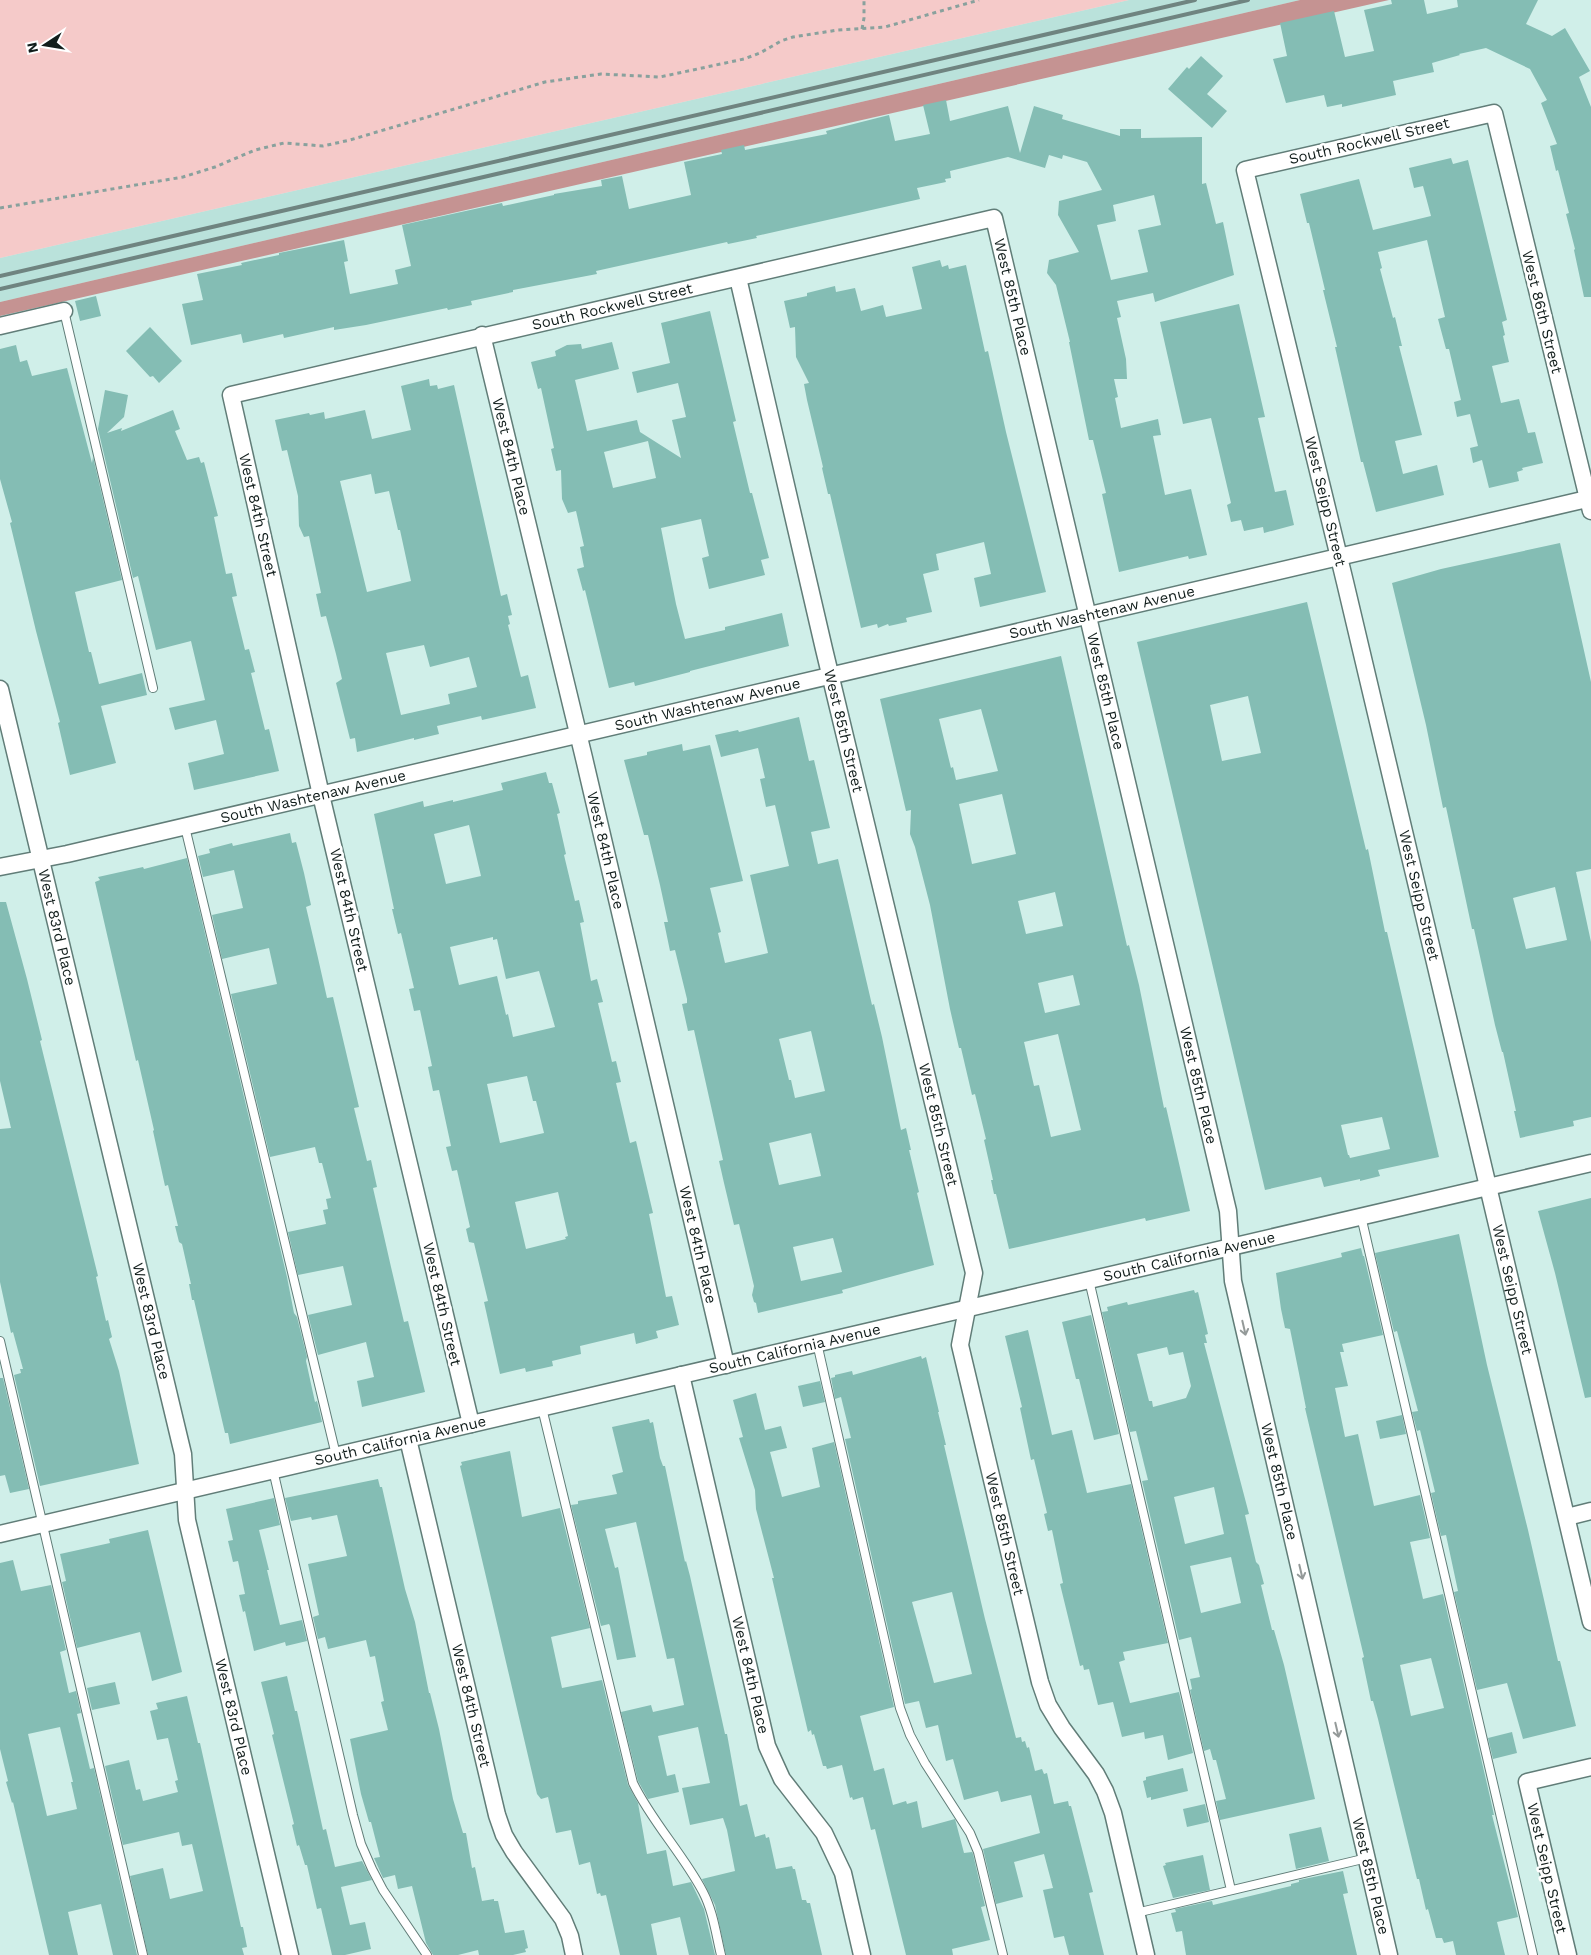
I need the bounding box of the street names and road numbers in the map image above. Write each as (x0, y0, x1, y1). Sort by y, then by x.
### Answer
street label: South Rockwell Street (1287, 114, 1452, 168)
street label: West 85th Place (990, 237, 1035, 357)
street label: West 86th Street (1518, 249, 1566, 376)
street label: South Rockwell Street (530, 279, 695, 334)
street label: West 84th Place (488, 396, 534, 517)
street label: West Seipp Street (1301, 434, 1350, 569)
street label: West 84th Street (235, 452, 281, 579)
street label: South Washtenaw Avenue (1007, 582, 1196, 643)
street label: West 85th Place (1083, 631, 1128, 752)
street label: West 85th Street (820, 668, 867, 795)
street label: South Washtenaw Avenue (613, 674, 802, 735)
street label: South Washtenaw Avenue (219, 766, 408, 827)
street label: West 84th Place (583, 790, 628, 911)
street label: West Seipp Street (1395, 828, 1443, 963)
street label: West 84th Street (326, 847, 372, 974)
street label: West 83rd Place (34, 867, 80, 987)
street label: West 85th Place (1176, 1025, 1221, 1146)
street label: West 85th Street (915, 1061, 962, 1189)
street label: West 84th Place (675, 1184, 720, 1305)
street label: West Seipp Street (1488, 1222, 1537, 1357)
street label: South California Avenue (1101, 1228, 1277, 1285)
street label: West 84th Street (419, 1241, 465, 1368)
street label: West 83rd Place (129, 1261, 174, 1381)
street label: South California Avenue (707, 1320, 882, 1377)
street label: South California Avenue (313, 1412, 488, 1469)
street label: West 85th Place (1257, 1421, 1302, 1542)
street label: West 85th Street (982, 1471, 1028, 1598)
street label: West 84th Place (728, 1614, 773, 1736)
street label: West 84th Street (448, 1642, 495, 1770)
street label: West 83rd Place (211, 1657, 256, 1777)
street label: West Seipp Street (1523, 1801, 1571, 1936)
street label: West 85th Place (1348, 1816, 1393, 1936)

